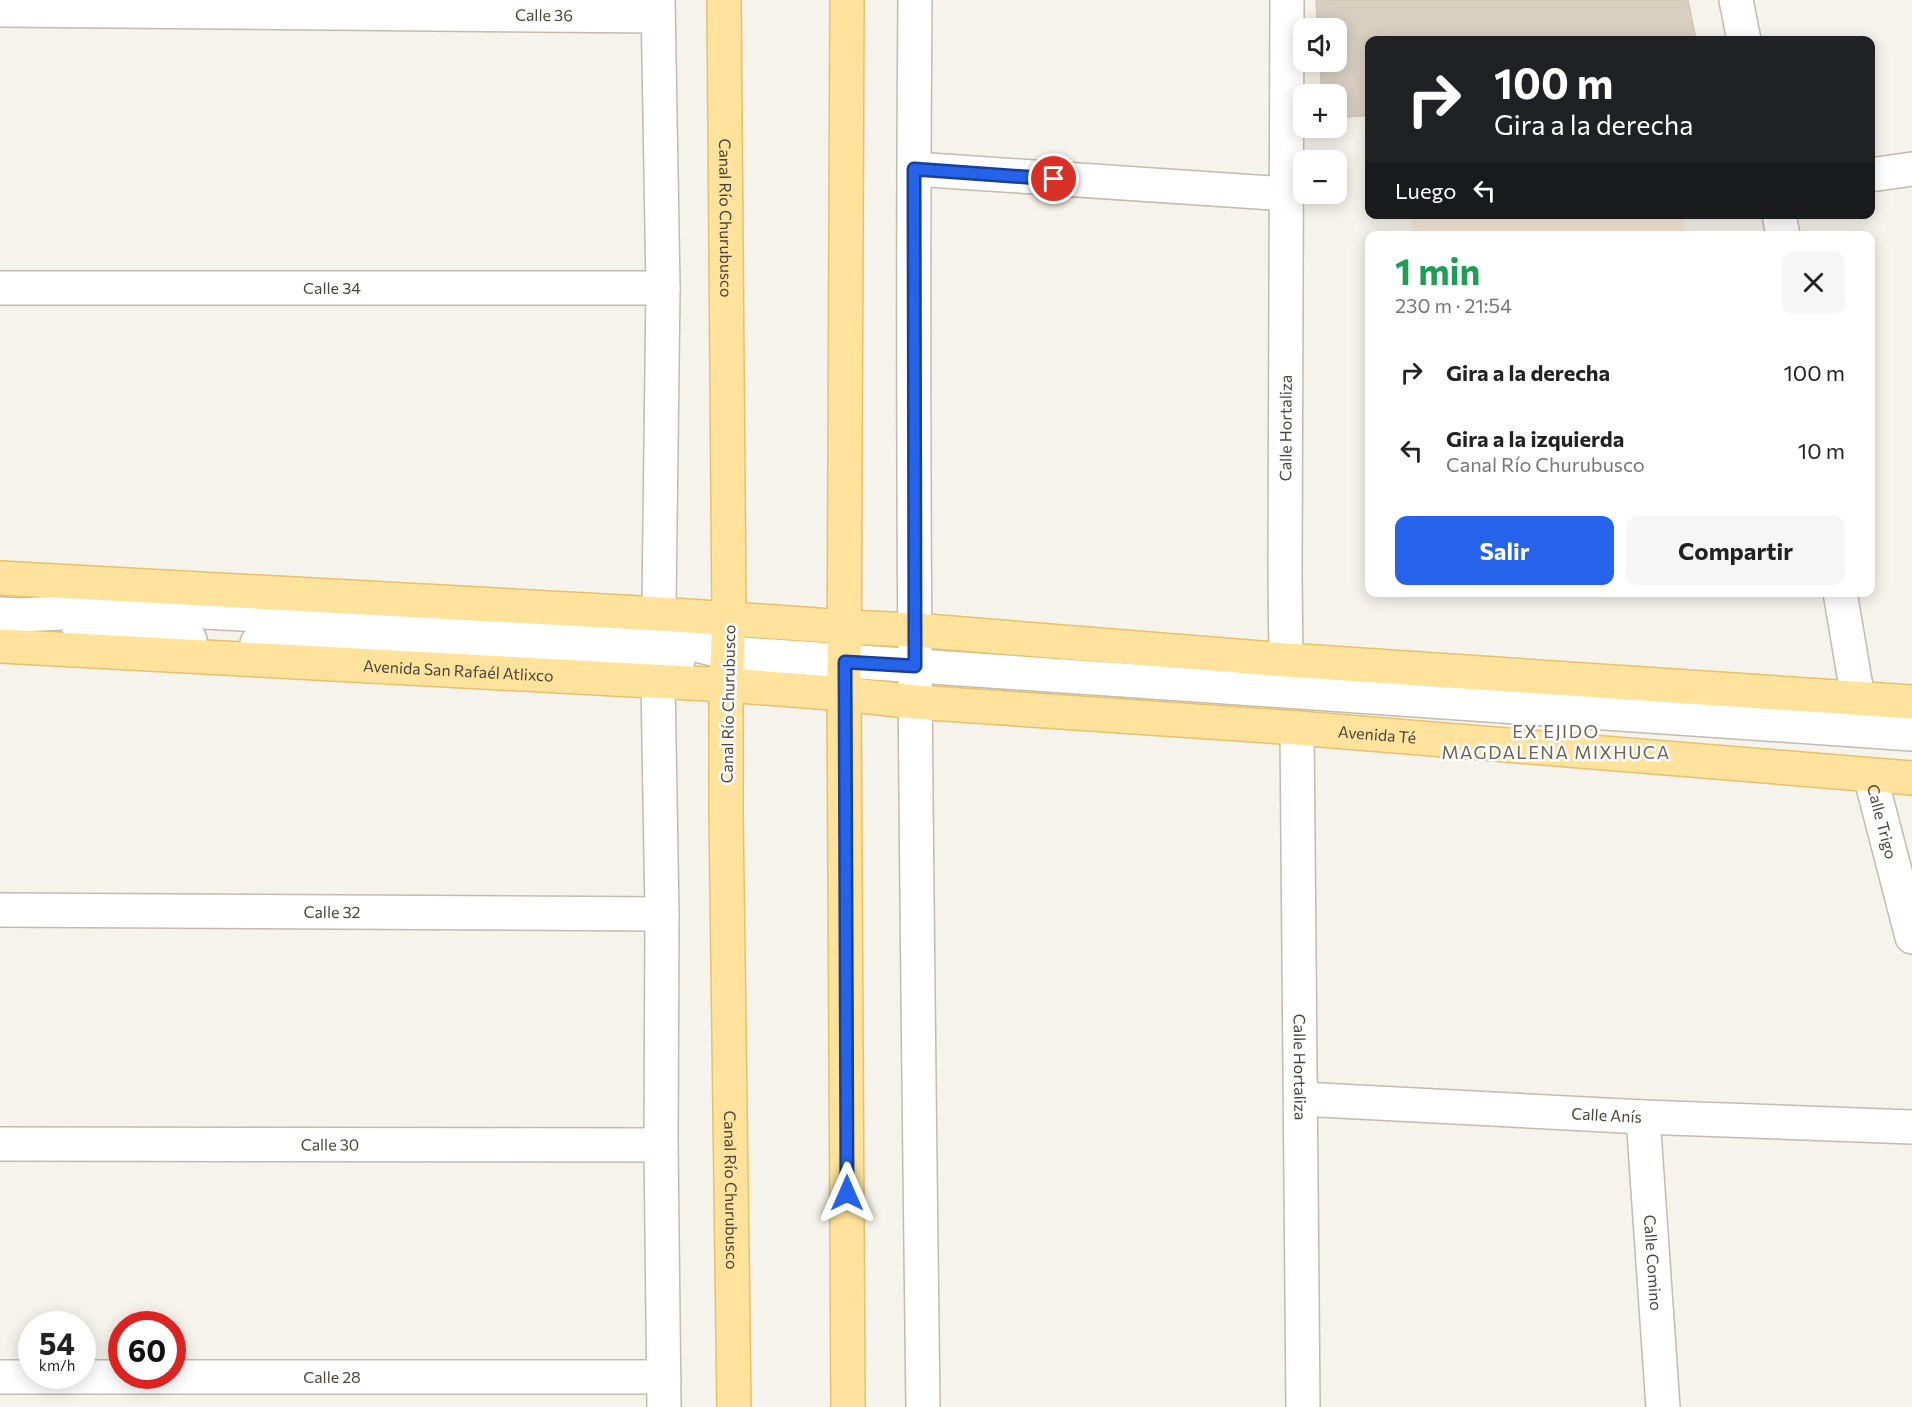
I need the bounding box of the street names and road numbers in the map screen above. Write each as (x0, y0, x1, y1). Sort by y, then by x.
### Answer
street label: Calle 36 (515, 5, 573, 24)
street label: Canal Río Churubusco (716, 138, 736, 298)
street label: Calle 34 (303, 278, 361, 297)
street label: Calle Hortaliza (1275, 375, 1295, 481)
street label: Canal Río Churubusco (717, 624, 738, 784)
street label: Avenida San Rafaél Atlixco (363, 656, 554, 685)
street label: Avenida Té (1337, 721, 1417, 747)
street label: Calle Trigo (1864, 782, 1901, 861)
street label: Calle 32 (303, 902, 361, 921)
street label: Calle Hortaliza (1291, 1014, 1310, 1120)
street label: Calle Anís (1571, 1103, 1642, 1126)
street label: Canal Río Churubusco (721, 1110, 742, 1270)
street label: Calle 30 (301, 1134, 359, 1154)
street label: Calle Comino (1641, 1214, 1666, 1311)
street label: Calle 28 (303, 1367, 361, 1386)

